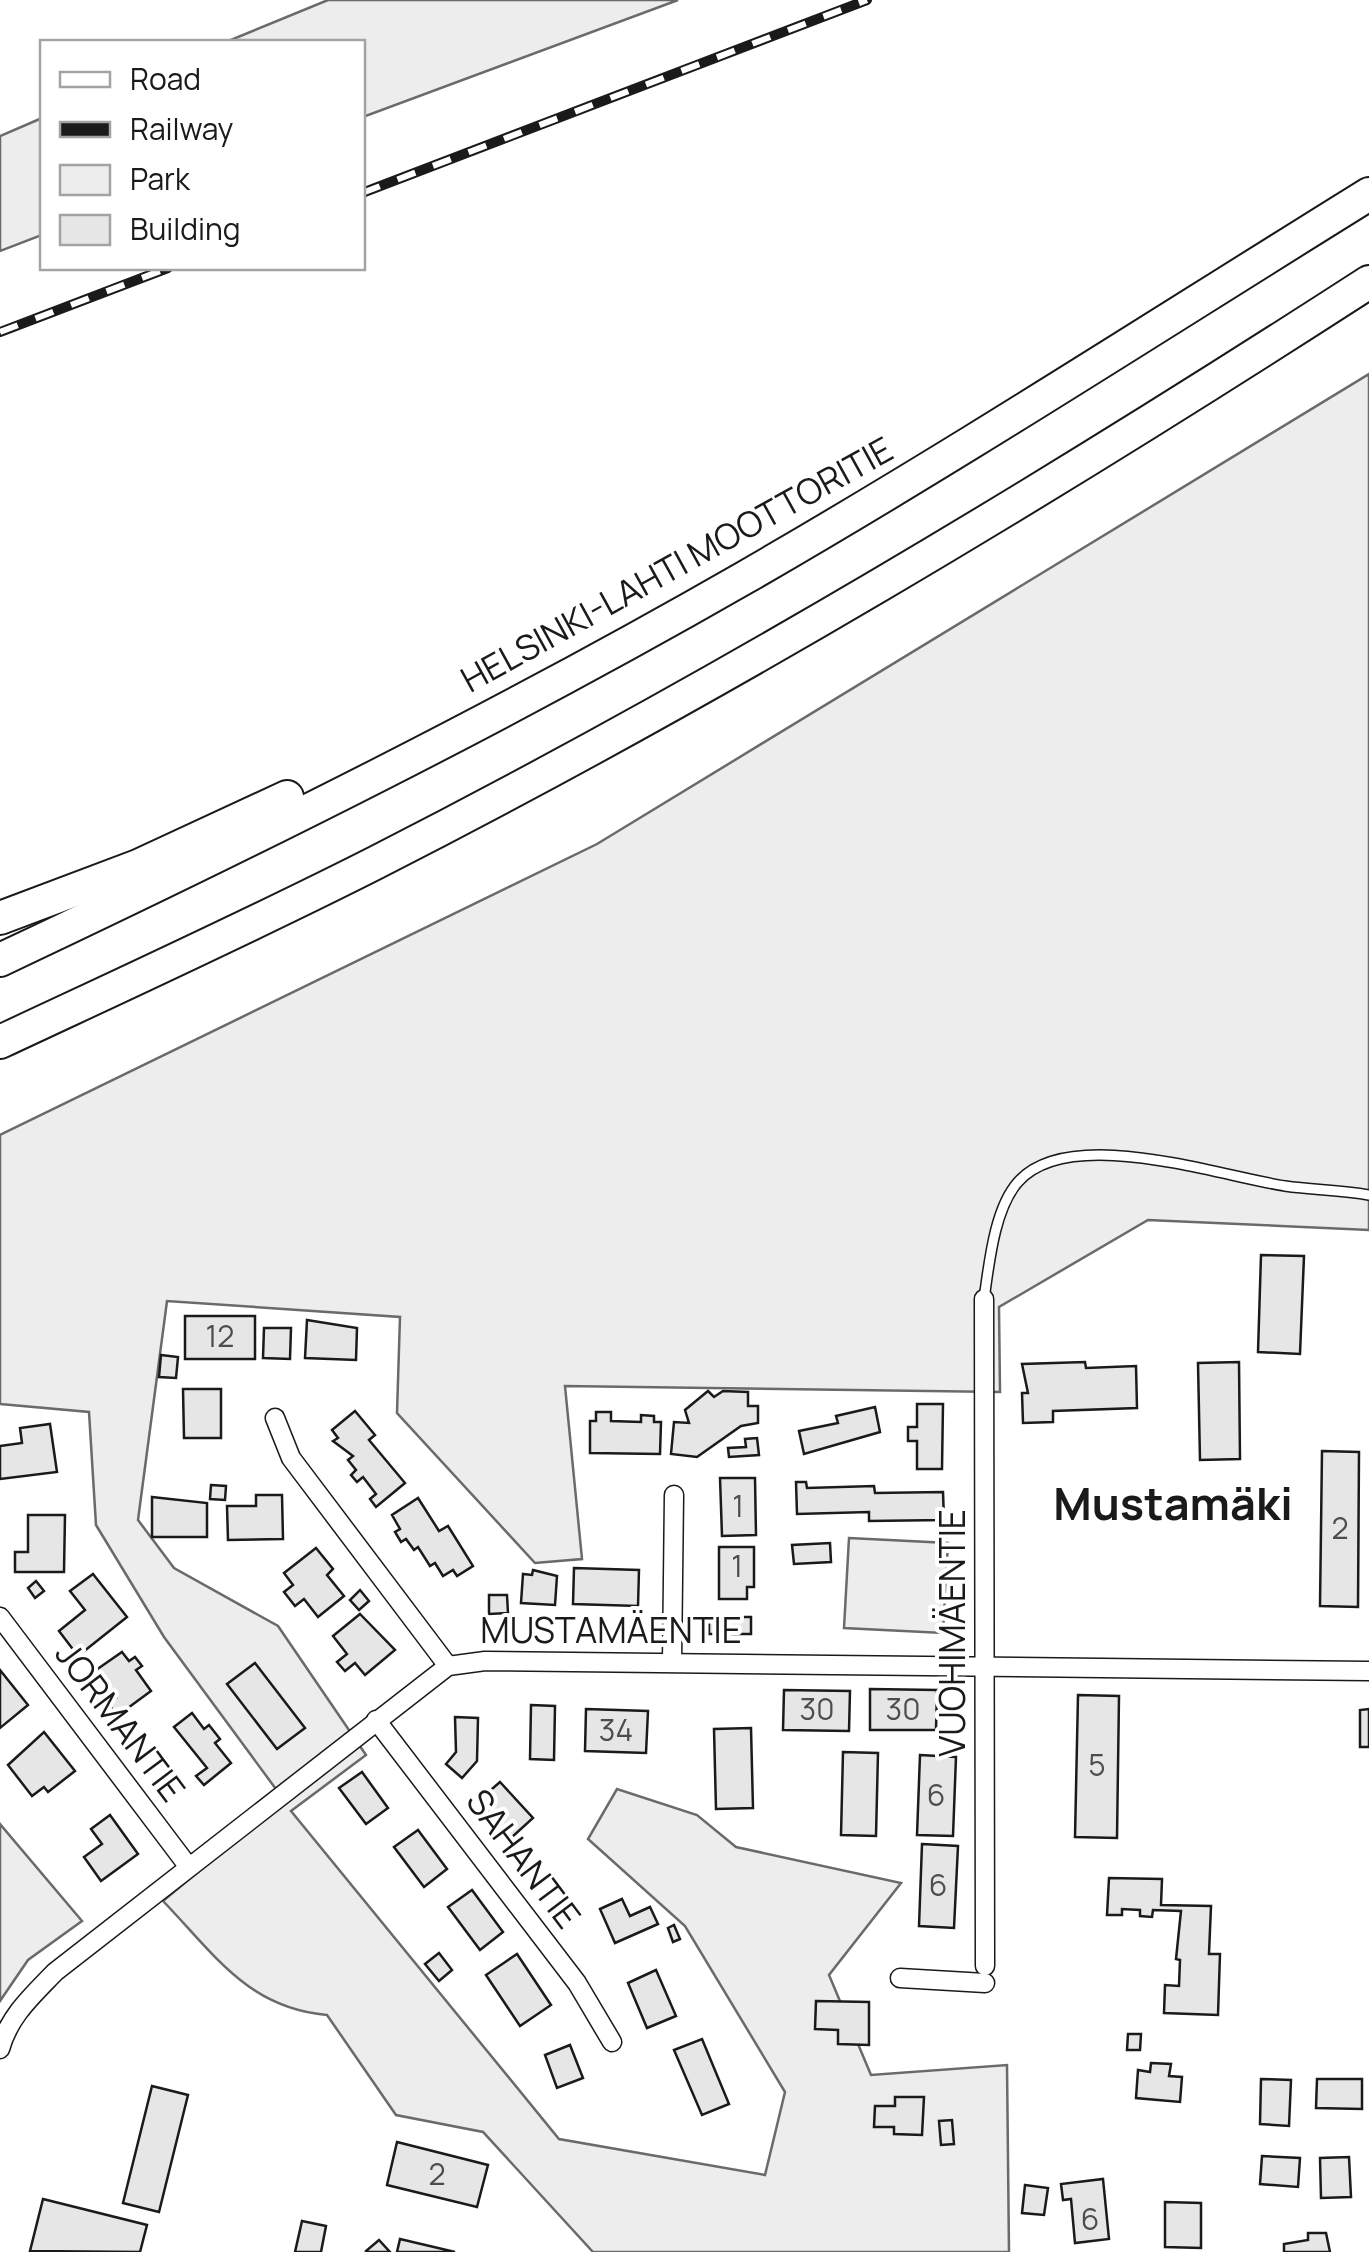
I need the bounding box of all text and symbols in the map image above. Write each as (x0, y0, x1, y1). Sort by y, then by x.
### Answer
legend (40, 40, 365, 270)
text: Road (130, 58, 201, 99)
text: Railway (130, 108, 233, 149)
text: Park (130, 158, 191, 199)
text: Building (130, 208, 241, 249)
street label: HELSINKI-LAHTI MOOTTORITIE (452, 425, 901, 703)
house number: 12 (206, 1315, 234, 1356)
district label: Mustamäki (1053, 1472, 1293, 1534)
house number: 1 (732, 1485, 744, 1526)
house number: 2 (1331, 1507, 1349, 1548)
street label: VUOHIMÄENTIE (928, 1509, 976, 1757)
house number: 1 (731, 1545, 743, 1586)
street label: MUSTAMÄENTIE (480, 1606, 742, 1654)
street label: JORMANTIE (45, 1632, 197, 1811)
house number: 30 (800, 1688, 834, 1729)
house number: 30 (886, 1688, 920, 1729)
house number: 34 (599, 1709, 633, 1750)
house number: 5 (1088, 1744, 1106, 1785)
house number: 6 (927, 1774, 945, 1815)
street label: SAHANTIE (456, 1779, 592, 1938)
house number: 6 (929, 1864, 947, 1905)
house number: 2 (428, 2153, 446, 2194)
house number: 6 (1081, 2198, 1099, 2239)

